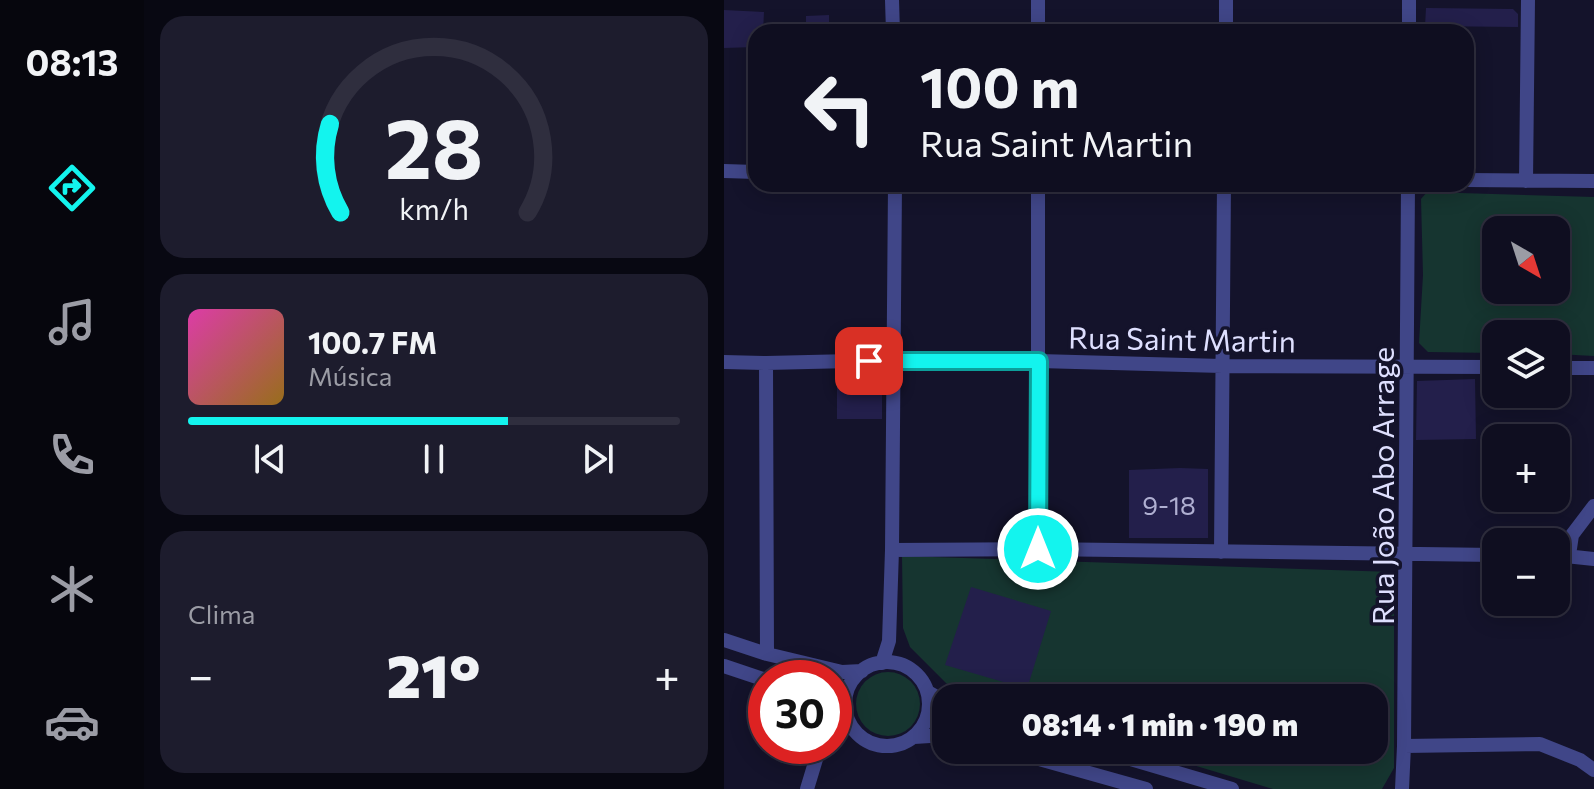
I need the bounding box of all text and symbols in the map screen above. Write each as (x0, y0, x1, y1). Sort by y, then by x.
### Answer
text: 08:13 (26, 39, 118, 83)
text: 100 m (920, 51, 1079, 120)
icon: left (788, 56, 892, 160)
text: 28 (385, 93, 483, 195)
text: Rua Saint Martin (920, 120, 1193, 164)
icon: directions (44, 160, 100, 216)
text: km/h (399, 191, 469, 226)
north arrow (1482, 216, 1570, 304)
map controls (1482, 216, 1570, 616)
icon: music (44, 294, 100, 350)
street label: Rua Saint Martin (1068, 318, 1296, 358)
button: layers (1482, 320, 1570, 408)
text: 100.7 FM (308, 323, 437, 360)
pin (835, 327, 903, 395)
icon: arrive (847, 339, 891, 383)
street label: Rua João Abo Arrage (1363, 347, 1400, 625)
text: Música (308, 360, 392, 391)
button: + (1482, 424, 1570, 512)
icon: phone (44, 427, 100, 483)
icon: previous (248, 437, 292, 481)
icon: pause (412, 437, 456, 481)
icon: next (576, 437, 620, 481)
house number: 9-18 (1142, 489, 1196, 520)
position arrow (996, 507, 1080, 591)
button: − (1482, 528, 1570, 616)
icon: climate (44, 561, 100, 617)
text: Clima (188, 598, 255, 629)
text: 21° (386, 637, 481, 710)
text: − (188, 647, 213, 701)
text: + (654, 647, 680, 701)
speed limit sign: 30 (748, 660, 852, 764)
icon: car (44, 694, 100, 750)
text: 08:14 · 1 min · 190 m (1022, 705, 1298, 742)

